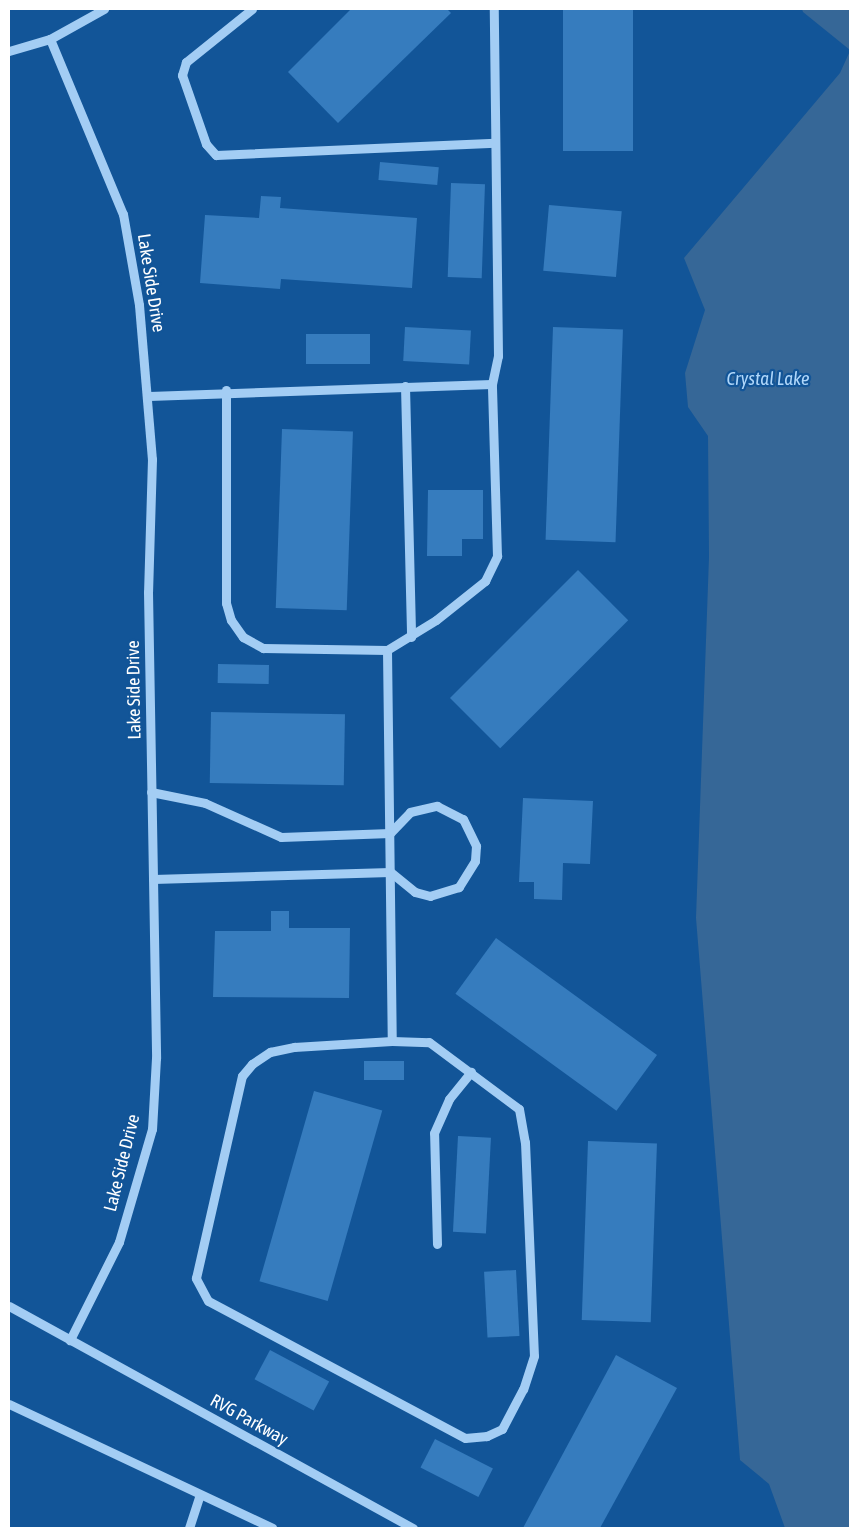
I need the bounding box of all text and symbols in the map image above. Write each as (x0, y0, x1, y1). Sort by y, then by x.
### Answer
street label: Lake Side Drive (133, 232, 169, 334)
water label: Crystal Lake (726, 368, 810, 390)
street label: Lake Side Drive (122, 640, 146, 740)
street label: Lake Side Drive (100, 1112, 144, 1214)
street label: RVG Parkway (206, 1390, 292, 1450)

